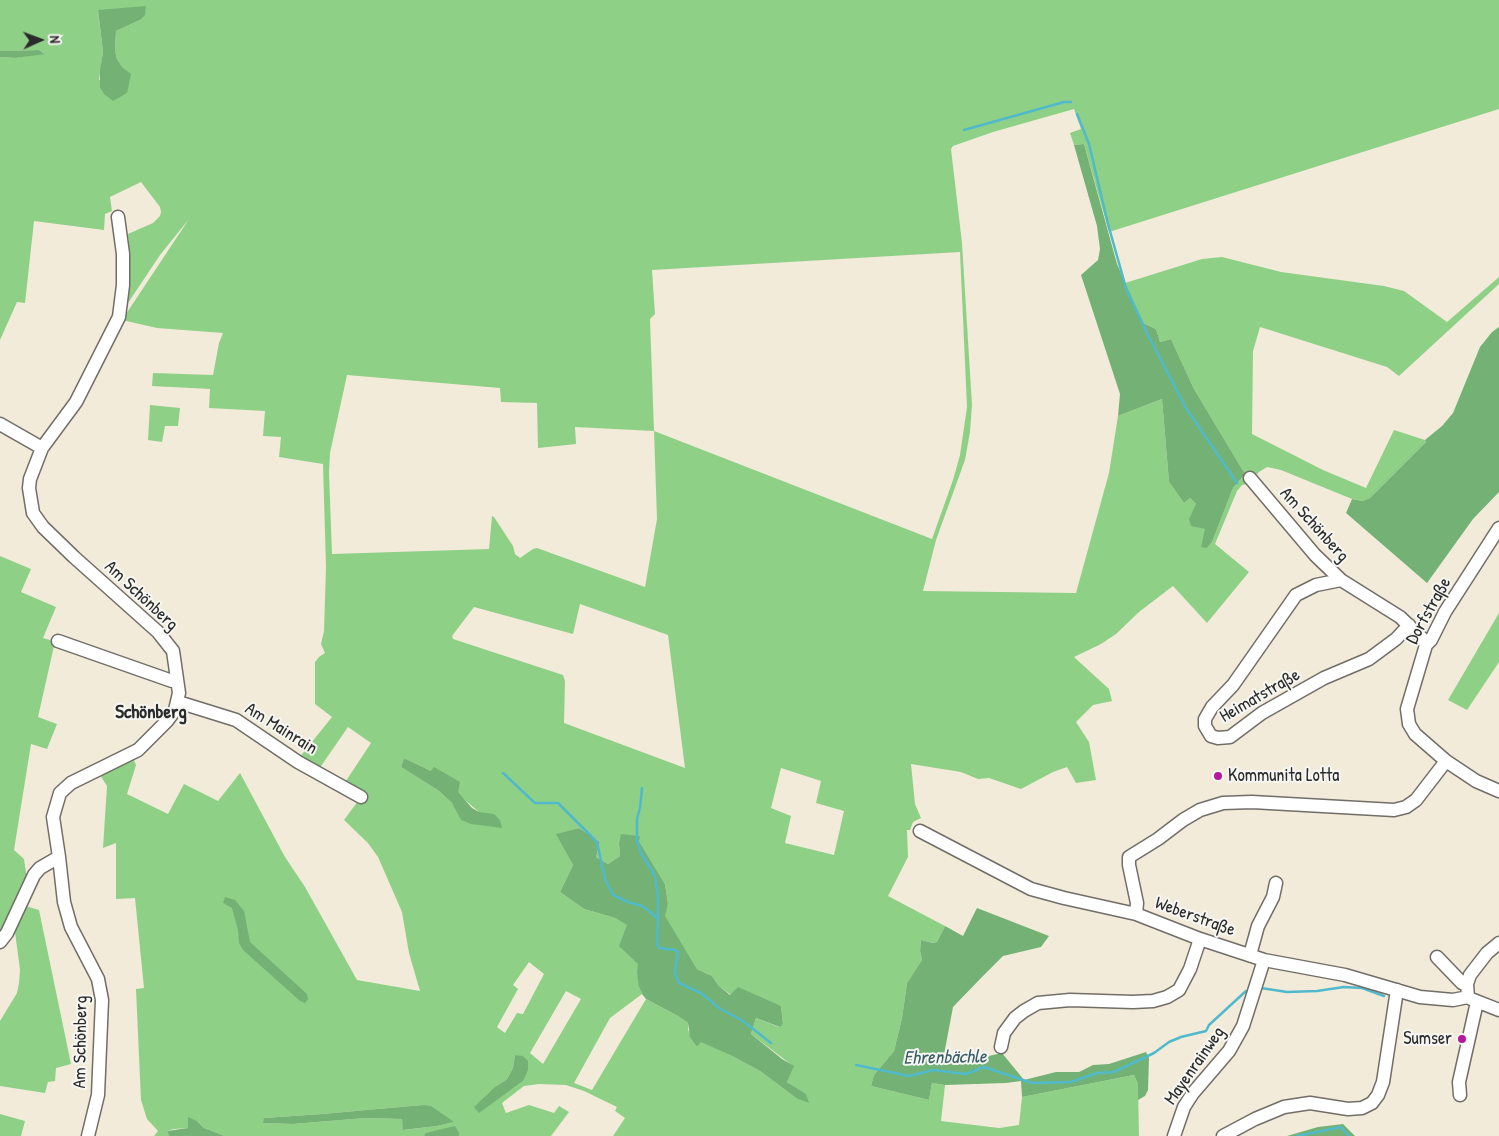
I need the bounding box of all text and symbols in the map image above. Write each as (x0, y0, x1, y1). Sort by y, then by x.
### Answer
north arrow (15, 15, 65, 65)
text: N (46, 35, 65, 44)
street label: Am Schönberg (1275, 483, 1353, 567)
street label: Am Schönberg (100, 556, 182, 636)
street label: Dorfstraße (1402, 574, 1456, 648)
street label: Heimatstraße (1216, 664, 1304, 728)
street label: Am Mainrain (241, 698, 321, 760)
district label: Schönberg (115, 702, 187, 724)
place label: Kommunita Lotta (1228, 765, 1339, 787)
marker: Kommunita Lotta (1212, 770, 1224, 782)
street label: Weberstraße (1152, 893, 1238, 941)
street label: Am Schönberg (69, 995, 93, 1089)
street label: Mayenrainweg (1160, 1023, 1230, 1109)
place label: Sumser (1403, 1028, 1452, 1050)
marker: Sumser (1456, 1033, 1468, 1045)
water label: Ehrenbächle (903, 1046, 987, 1070)

